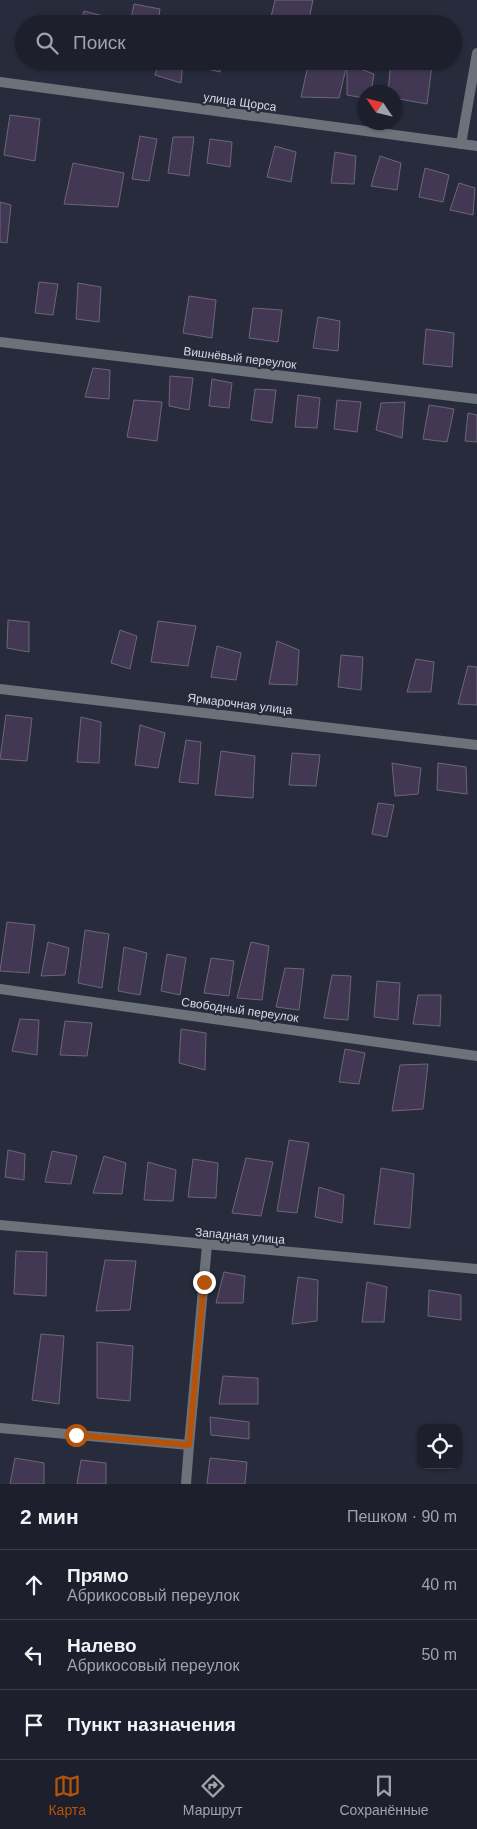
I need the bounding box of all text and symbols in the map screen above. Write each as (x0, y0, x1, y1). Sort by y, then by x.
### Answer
search box (15, 15, 462, 70)
icon: search (33, 29, 61, 57)
text: Поиск (73, 32, 126, 53)
north arrow (357, 85, 402, 130)
street label: улица Щорса (203, 90, 278, 114)
street label: Вишнёвый переулок (183, 344, 298, 372)
street label: Ярмарочная улица (187, 691, 294, 717)
street label: Свободный переулок (180, 995, 300, 1025)
street label: Западная улица (194, 1225, 286, 1247)
route end (193, 1271, 216, 1294)
route start (65, 1424, 88, 1447)
map controls (417, 1424, 462, 1469)
button: locate (417, 1424, 462, 1469)
text: 2 мин (20, 1505, 79, 1528)
text: Пешком · 90 m (347, 1508, 457, 1525)
text: Прямо (67, 1565, 129, 1586)
icon: ahead (20, 1571, 48, 1599)
text: 40 m (421, 1576, 457, 1593)
text: Абрикосовый переулок (67, 1587, 239, 1604)
text: Налево (67, 1635, 137, 1656)
icon: left (20, 1641, 48, 1669)
text: 50 m (421, 1646, 457, 1663)
text: Абрикосовый переулок (67, 1657, 239, 1674)
icon: arrive (20, 1711, 48, 1739)
text: Пункт назначения (67, 1714, 236, 1735)
tab: Карта (48, 1772, 86, 1818)
tab: Маршрут (183, 1772, 243, 1818)
tab: Сохранённые (339, 1772, 429, 1818)

